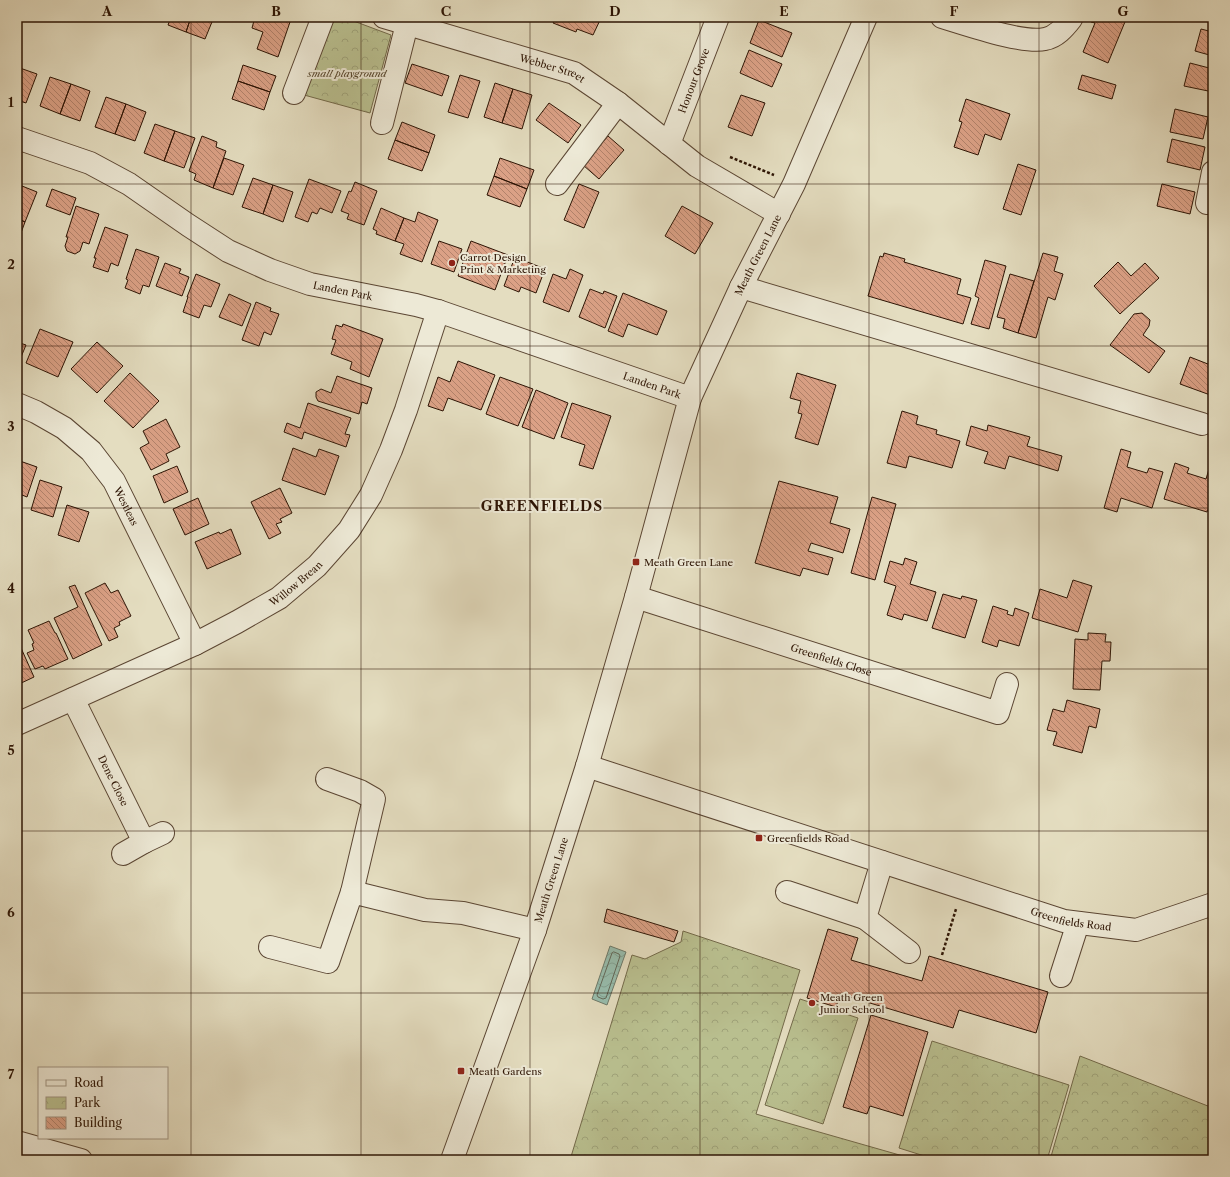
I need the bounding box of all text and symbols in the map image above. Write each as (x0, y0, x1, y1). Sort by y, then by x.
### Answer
text: A (101, 3, 113, 19)
text: B (271, 3, 281, 19)
text: C (441, 3, 451, 19)
text: D (609, 3, 621, 19)
text: E (779, 3, 789, 19)
text: F (950, 3, 959, 19)
text: G (1117, 3, 1129, 19)
street label: Honour Grove (676, 46, 712, 115)
street label: Webber Street (517, 51, 588, 86)
park label: small playground (307, 67, 388, 80)
text: 1 (8, 94, 14, 110)
street label: Meath Green Lane (732, 212, 784, 298)
place label: Carrot Design Print & Marketing (460, 251, 546, 276)
text: 2 (7, 256, 15, 272)
marker: Carrot Design Print & Marketing (447, 258, 457, 268)
street label: Landen Park (312, 279, 375, 303)
street label: Landen Park (621, 369, 684, 402)
text: 3 (7, 418, 15, 434)
street label: Westleas (110, 484, 141, 528)
district label: GREENFIELDS (481, 497, 603, 515)
place label: Meath Green Lane (644, 556, 734, 569)
marker: Meath Green Lane (631, 557, 641, 567)
street label: Willow Brean (266, 558, 326, 610)
text: 4 (7, 580, 15, 596)
street label: Greenfields Close (789, 641, 874, 679)
text: 5 (7, 742, 15, 758)
street label: Dene Close (95, 753, 131, 809)
place label: Greenfields Road (767, 832, 849, 845)
marker: Greenfields Road (754, 833, 764, 843)
street label: Meath Green Lane (532, 835, 571, 925)
text: 6 (7, 904, 15, 920)
street label: Greenfields Road (1029, 905, 1112, 934)
place label: Meath Green Junior School (818, 991, 884, 1016)
marker: Meath Green Junior School (807, 998, 817, 1008)
place label: Meath Gardens (469, 1065, 542, 1078)
text: 7 (8, 1066, 15, 1082)
marker: Meath Gardens (456, 1066, 466, 1076)
legend (38, 1067, 168, 1139)
text: Road (74, 1075, 104, 1090)
text: Park (74, 1095, 101, 1110)
text: Building (74, 1115, 122, 1130)

